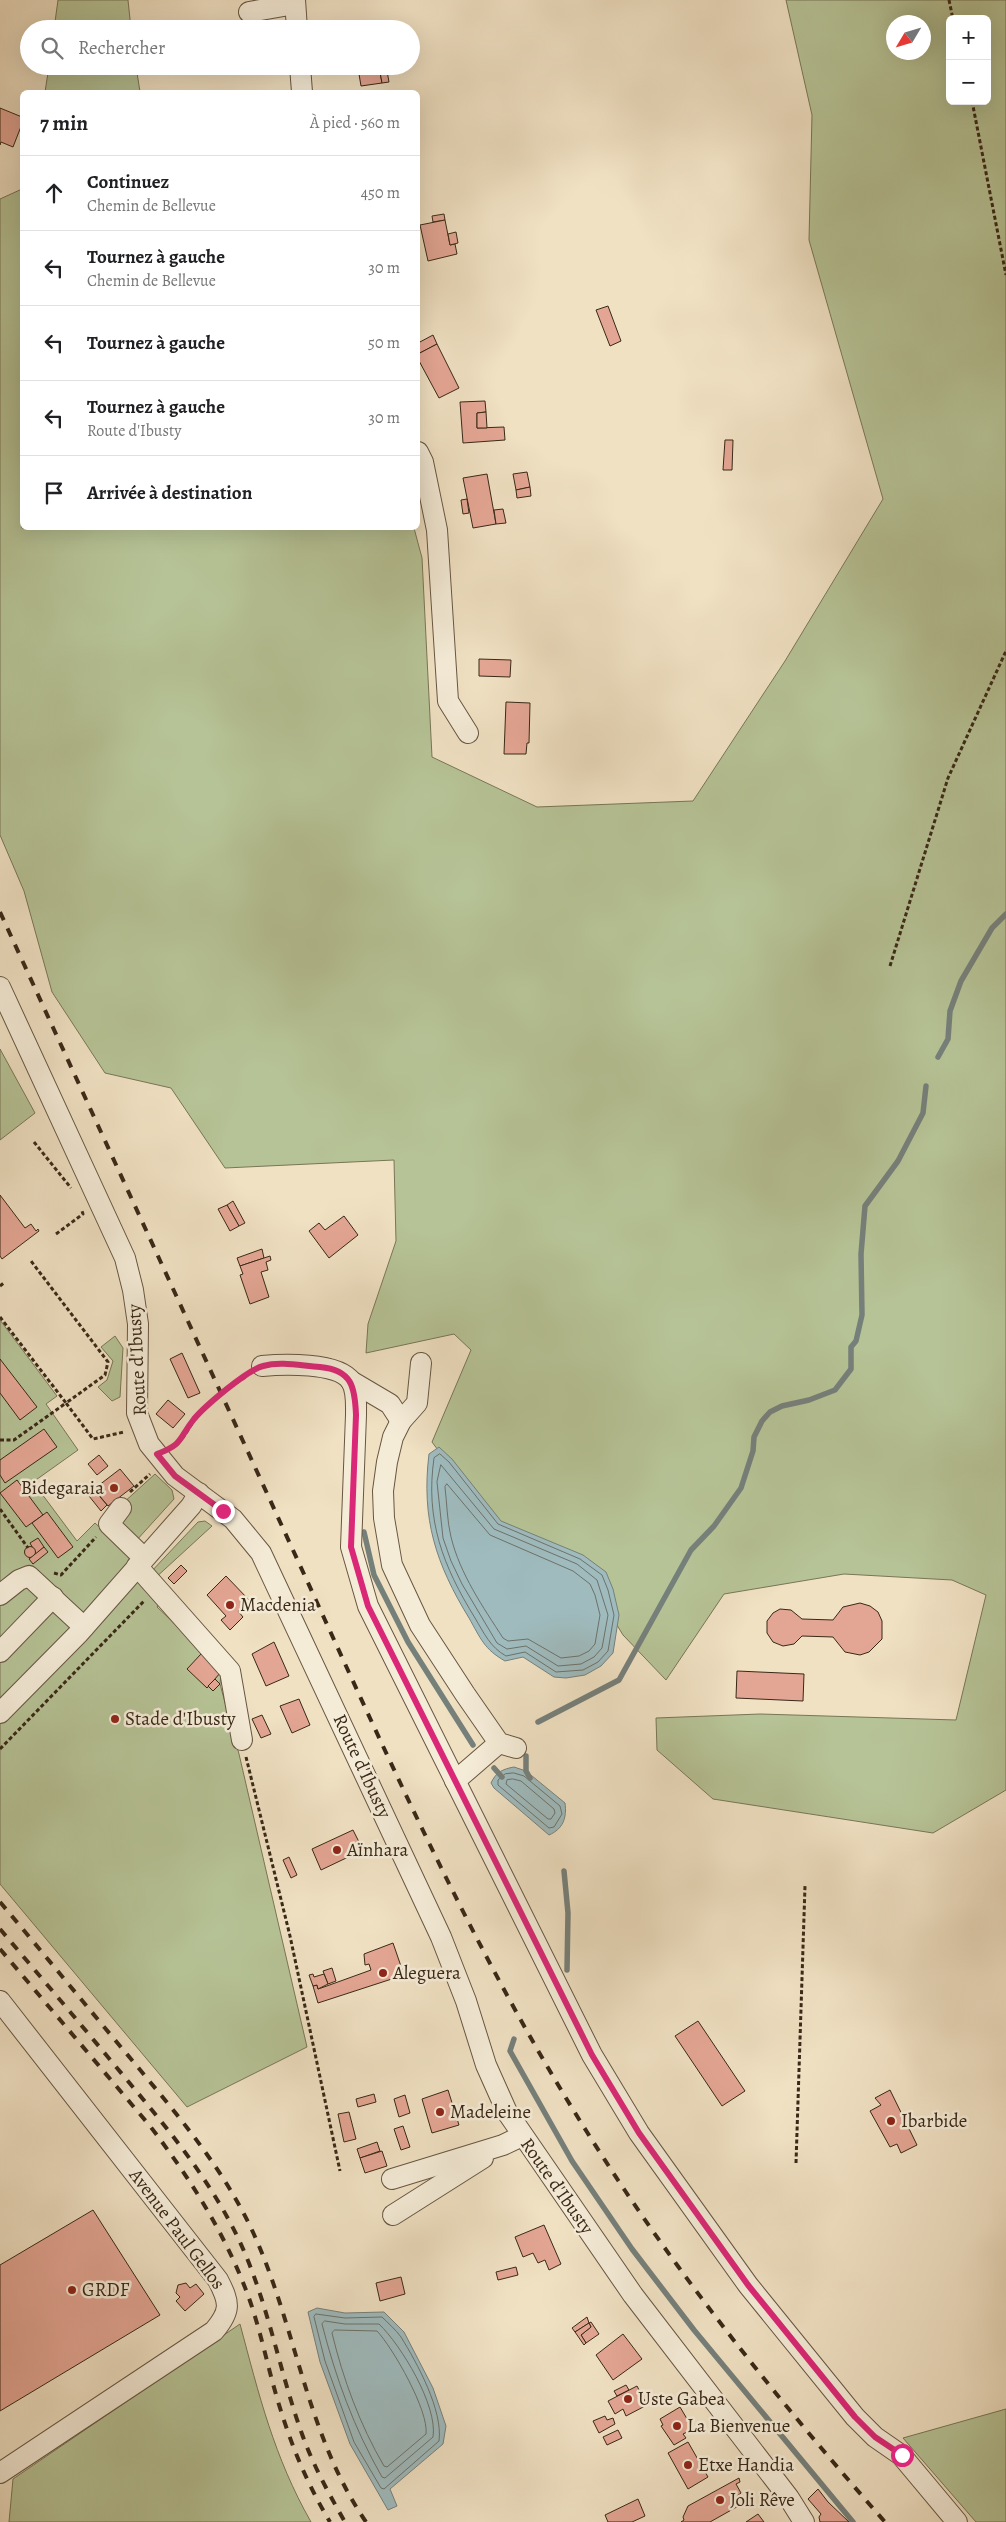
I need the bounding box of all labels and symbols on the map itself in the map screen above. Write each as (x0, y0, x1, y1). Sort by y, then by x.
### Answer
north arrow (886, 15, 931, 60)
street label: Route d'Ibusty (121, 1303, 153, 1417)
place label: Bidegaraia (21, 1475, 104, 1501)
marker: Bidegaraia (108, 1482, 120, 1494)
route end (212, 1500, 235, 1523)
place label: Macdenia (240, 1592, 316, 1618)
marker: Macdenia (224, 1599, 236, 1611)
place label: Stade d'Ibusty (125, 1706, 236, 1732)
street label: Route d'Ibusty (327, 1710, 398, 1823)
marker: Stade d'Ibusty (109, 1713, 121, 1725)
place label: Aïnhara (346, 1837, 409, 1863)
marker: Aïnhara (331, 1844, 343, 1856)
place label: Aleguera (392, 1960, 461, 1986)
marker: Aleguera (377, 1967, 389, 1979)
place label: Madeleine (450, 2099, 531, 2125)
marker: Madeleine (434, 2106, 446, 2118)
place label: Ibarbide (901, 2108, 967, 2134)
marker: Ibarbide (885, 2115, 897, 2127)
street label: Route d'Ibusty (514, 2133, 600, 2240)
street label: Avenue Paul Gellos (122, 2162, 231, 2295)
place label: GRDF (82, 2277, 130, 2303)
marker: GRDF (66, 2284, 78, 2296)
place label: Uste Gabea (638, 2386, 726, 2412)
marker: Uste Gabea (622, 2393, 634, 2405)
place label: La Bienvenue (687, 2413, 790, 2439)
marker: La Bienvenue (671, 2420, 683, 2432)
route start (891, 2444, 914, 2467)
place label: Etxe Handia (698, 2452, 794, 2478)
marker: Etxe Handia (682, 2459, 694, 2471)
place label: Joli Rêve (730, 2487, 795, 2513)
marker: Joli Rêve (714, 2494, 726, 2506)

